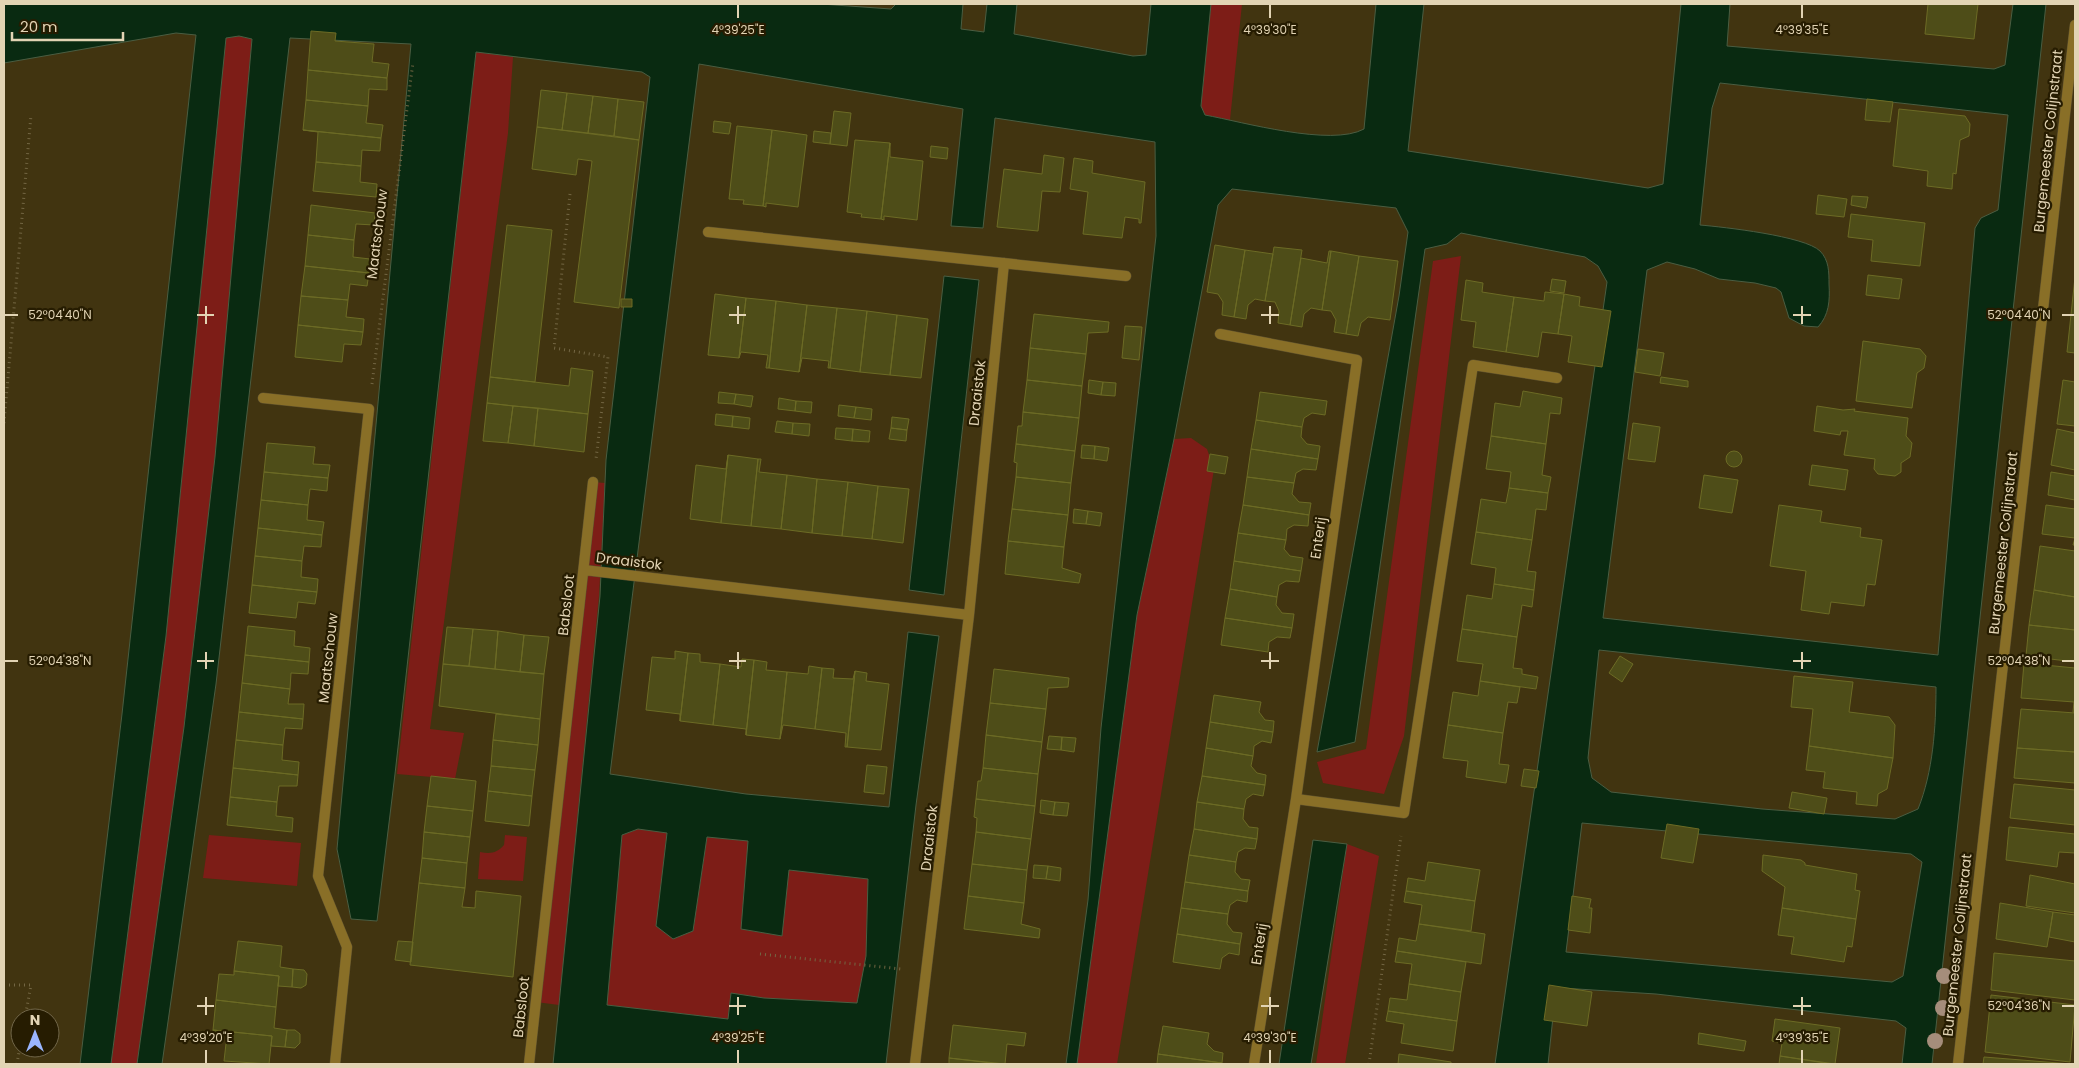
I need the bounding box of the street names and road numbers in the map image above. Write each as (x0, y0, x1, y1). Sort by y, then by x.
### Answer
street label: Burgemeester Colijnstraat (2028, 49, 2068, 233)
street label: Maatschouw (362, 187, 392, 280)
street label: Draaistok (964, 358, 990, 427)
street label: Burgemeester Colijnstraat (1983, 451, 2023, 635)
street label: Enterij (1305, 516, 1331, 560)
street label: Draaistok (595, 547, 664, 575)
street label: Babsloot (553, 573, 579, 637)
street label: Maatschouw (313, 612, 343, 704)
street label: Draaistok (916, 803, 942, 872)
street label: Burgemeester Colijnstraat (1937, 853, 1977, 1037)
street label: Enterij (1246, 922, 1272, 966)
street label: Babsloot (508, 975, 534, 1039)

